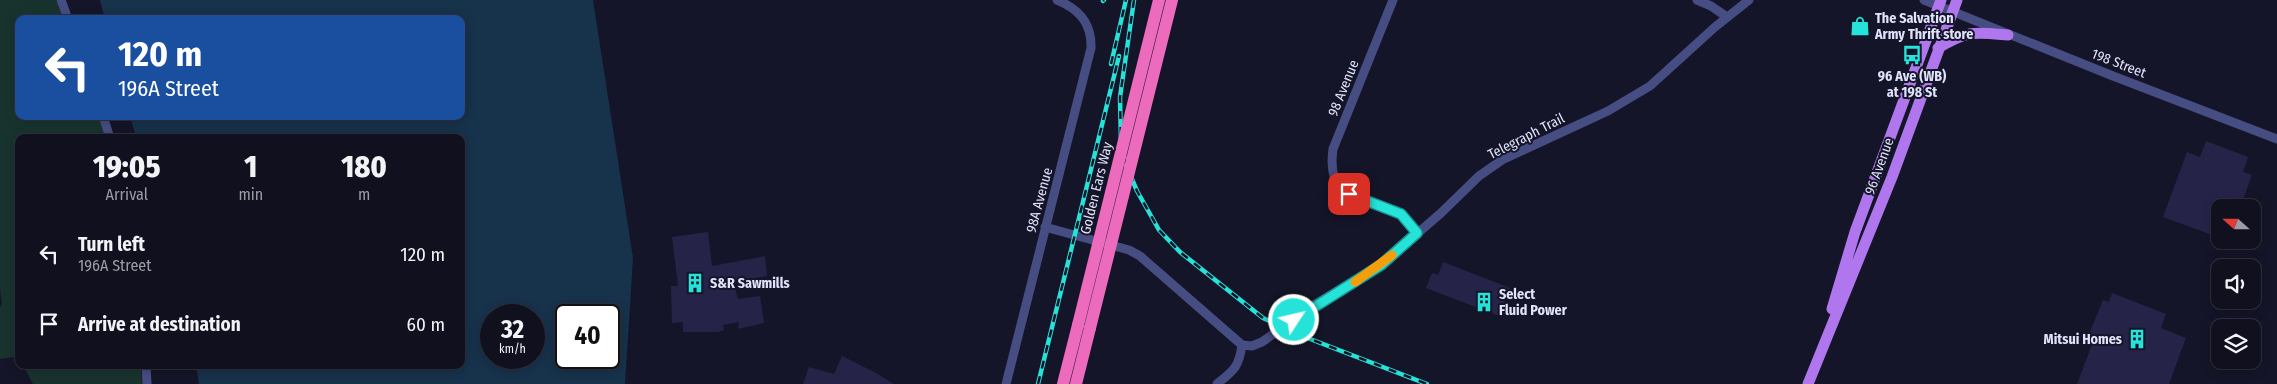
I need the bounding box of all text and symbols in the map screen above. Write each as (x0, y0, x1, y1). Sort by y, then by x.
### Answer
place label: The Salvation Army Thrift store (1874, 10, 1973, 43)
shop icon: The Salvation Army Thrift store (1849, 15, 1871, 37)
text: 120 m (118, 33, 202, 75)
icon: left (35, 35, 100, 100)
bus stop icon: 96 Ave (WB) at 198 St (1901, 44, 1923, 66)
street label: 198 Street (2089, 45, 2149, 82)
street label: 98 Avenue (1324, 58, 1362, 119)
place label: 96 Ave (WB) at 198 St (1878, 68, 1946, 101)
text: 196A Street (118, 75, 219, 102)
street label: Telegraph Trail (1485, 110, 1568, 163)
street label: 96 Avenue (1861, 135, 1898, 197)
street label: Golden Ears Way (1077, 140, 1116, 236)
text: 19:05 (93, 149, 160, 185)
text: 1 (244, 149, 257, 185)
text: 180 (341, 149, 387, 185)
street label: 98A Avenue (1023, 166, 1056, 234)
pin (1328, 173, 1370, 215)
icon: arrive (1335, 180, 1363, 208)
text: Arrival (106, 185, 148, 204)
text: min (238, 185, 263, 204)
text: m (358, 185, 370, 204)
north arrow (2211, 199, 2261, 249)
map controls (2211, 199, 2261, 369)
text: Turn left (78, 233, 145, 256)
icon: left (35, 240, 63, 268)
text: 120 m (400, 243, 445, 266)
text: 196A Street (78, 256, 151, 275)
button: sound (2211, 259, 2261, 309)
building icon: S&R Sawmills (684, 272, 706, 294)
place label: S&R Sawmills (710, 275, 790, 292)
place label: Select Fluid Power (1499, 286, 1568, 319)
building icon: Select Fluid Power (1473, 291, 1495, 313)
position arrow (1267, 293, 1319, 345)
speed limit sign: 40 (555, 304, 620, 369)
icon: arrive (35, 310, 63, 338)
text: Arrive at destination (78, 313, 241, 336)
text: 60 m (407, 313, 445, 336)
text: 32 (501, 315, 524, 345)
button: layers (2211, 319, 2261, 369)
building icon: Mitsui Homes (2126, 328, 2148, 350)
place label: Mitsui Homes (2044, 331, 2122, 348)
text: km/h (499, 342, 526, 356)

